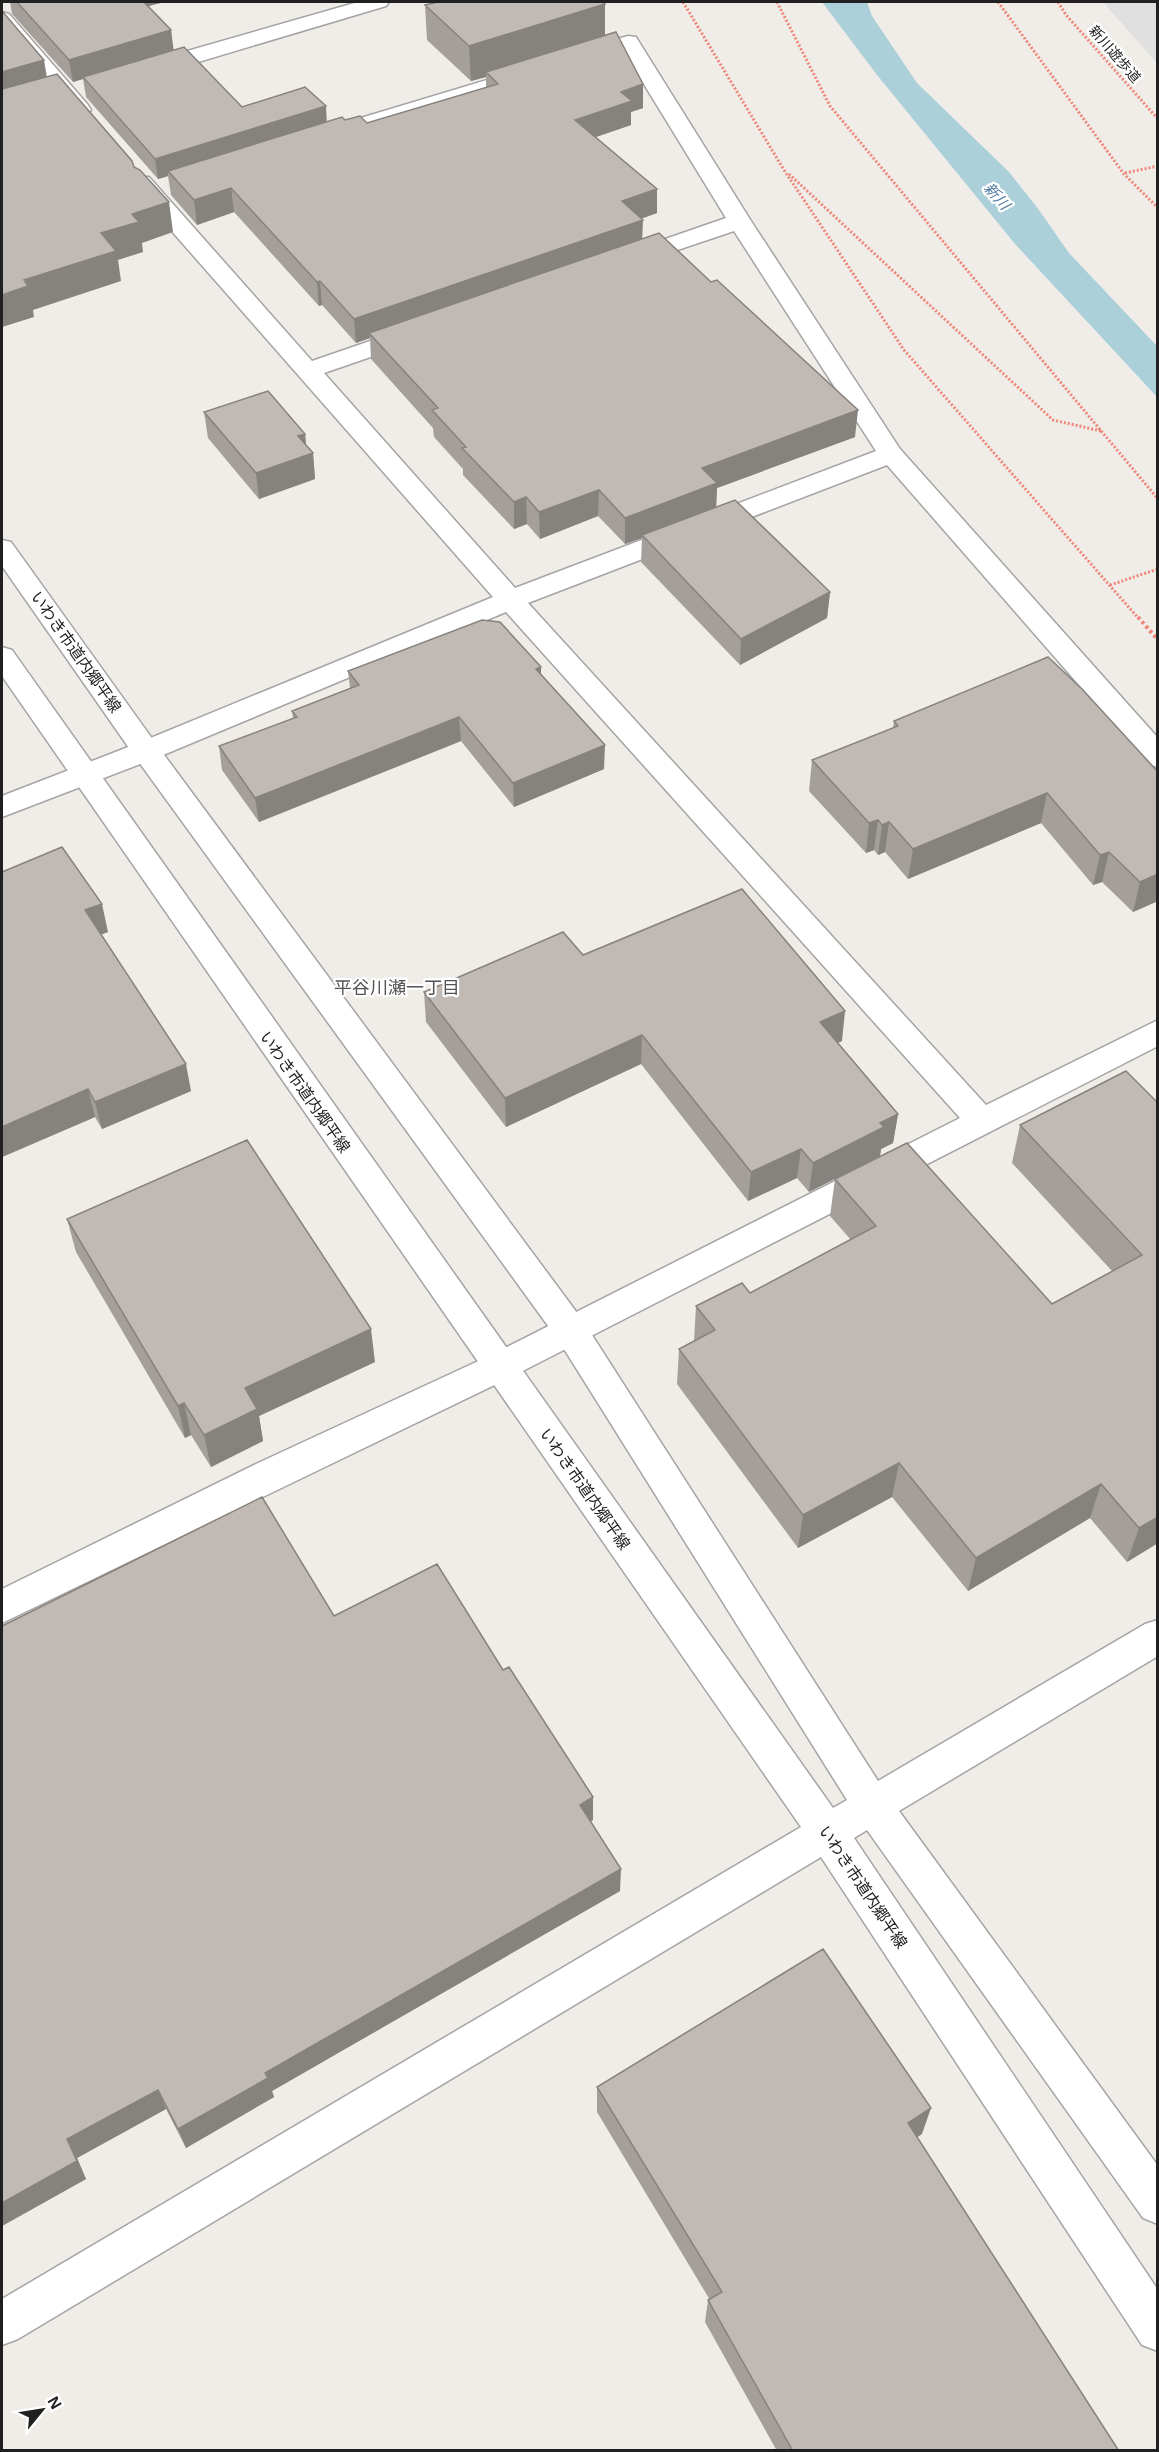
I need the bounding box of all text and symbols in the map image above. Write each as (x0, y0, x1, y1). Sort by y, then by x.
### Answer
street label: 新川遊歩道 (1086, 22, 1144, 86)
water label: 新川 (981, 179, 1015, 214)
street label: いわき市道内郷平線 (28, 588, 124, 716)
district label: 平谷川瀬一丁目 (334, 978, 460, 998)
street label: いわき市道内郷平線 (257, 1028, 353, 1156)
street label: いわき市道内郷平線 (537, 1425, 633, 1553)
street label: いわき市道内郷平線 (816, 1823, 910, 1951)
north arrow (12, 2380, 72, 2440)
text: N (44, 2393, 65, 2412)

